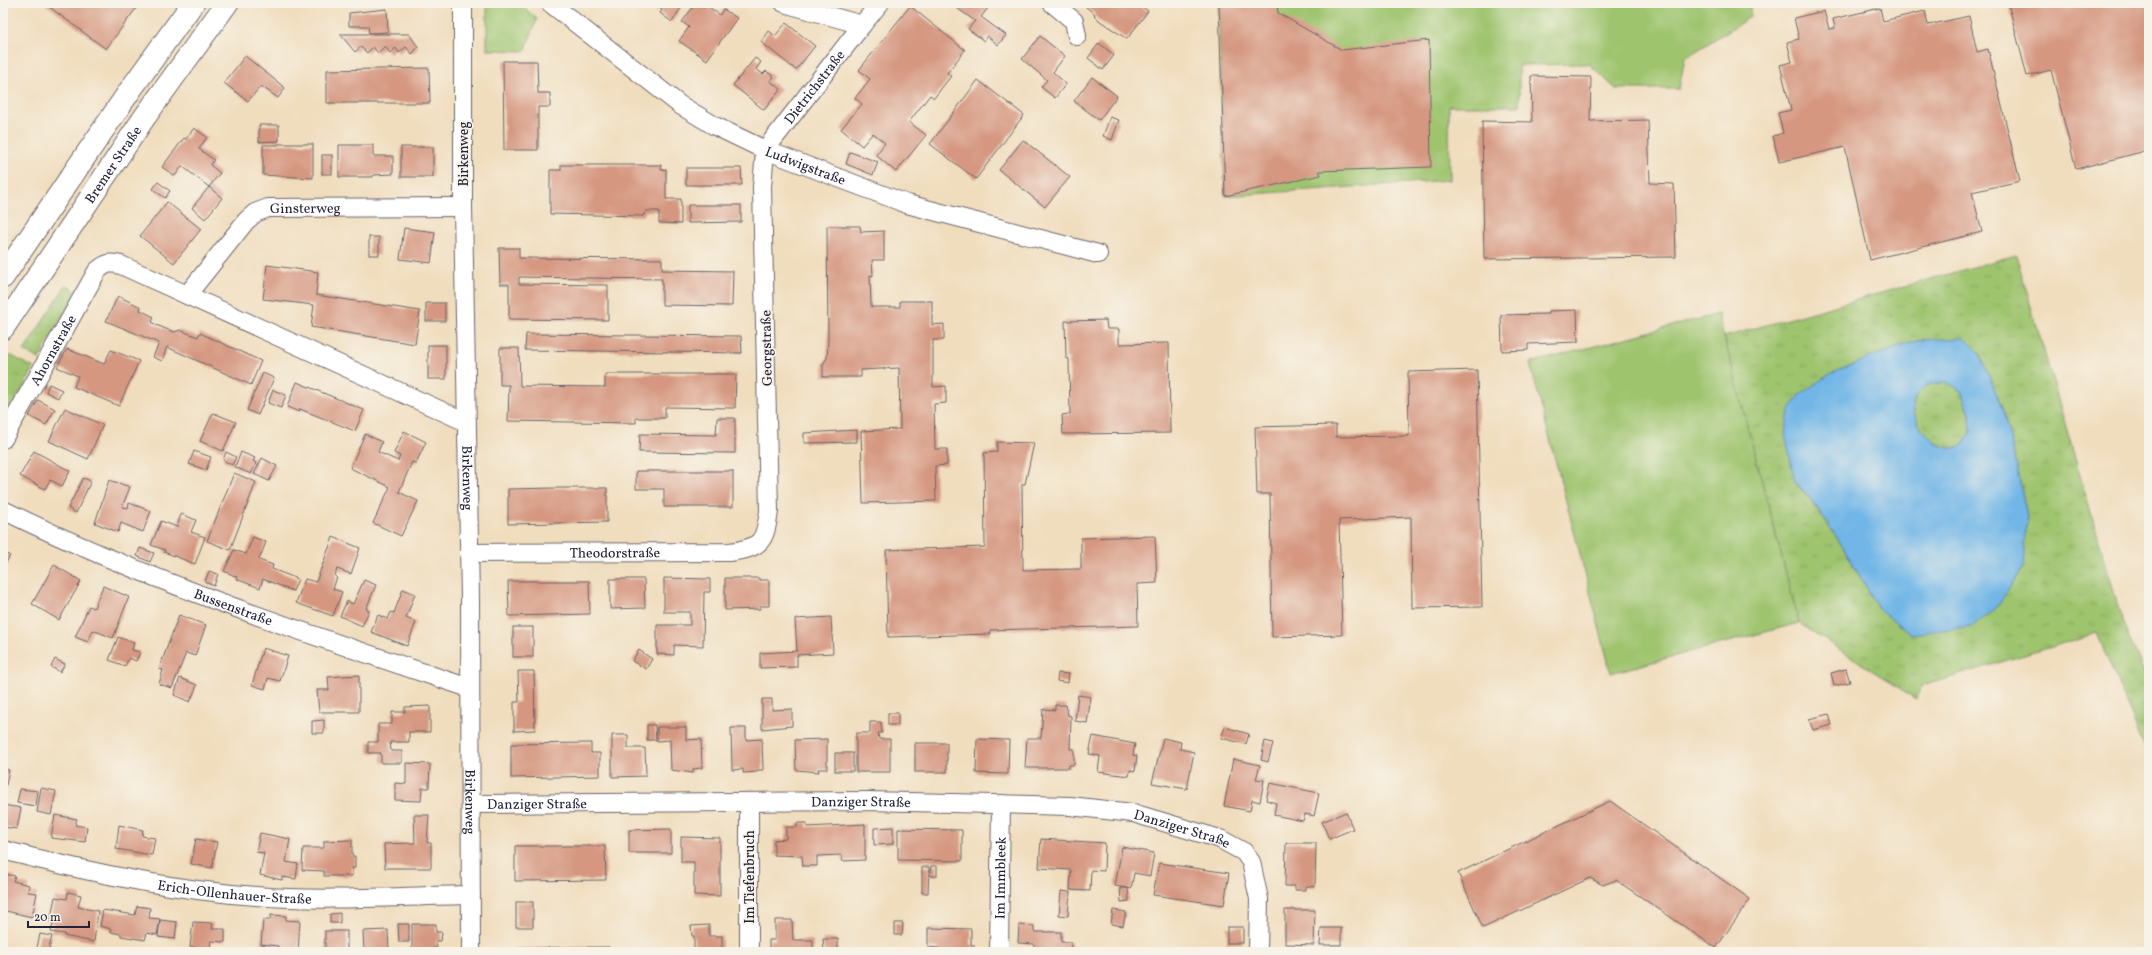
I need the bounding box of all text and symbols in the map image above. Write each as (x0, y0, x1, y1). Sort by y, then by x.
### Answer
street label: Dietrichstraße (780, 46, 850, 129)
street label: Birkenweg (455, 121, 474, 187)
street label: Bremer Straße (81, 123, 147, 208)
street label: Ludwigstraße (762, 143, 848, 191)
street label: Ginsterweg (270, 200, 341, 219)
street label: Georgstraße (757, 309, 778, 386)
street label: Ahornstraße (27, 311, 82, 390)
street label: Birkenweg (456, 445, 476, 511)
street label: Theodorstraße (570, 544, 661, 564)
street label: Bussenstraße (191, 585, 275, 631)
street label: Birkenweg (459, 769, 479, 835)
street label: Danziger Straße (811, 793, 911, 813)
street label: Danziger Straße (487, 795, 587, 815)
street label: Danziger Straße (1131, 806, 1233, 854)
street label: Im Tiefenbruch (741, 830, 760, 924)
street label: Im Immbleek (991, 836, 1012, 919)
street label: Erich-Ollenhauer-Straße (156, 876, 312, 910)
scale bar (28, 903, 89, 929)
text: 20 m (34, 910, 61, 926)

